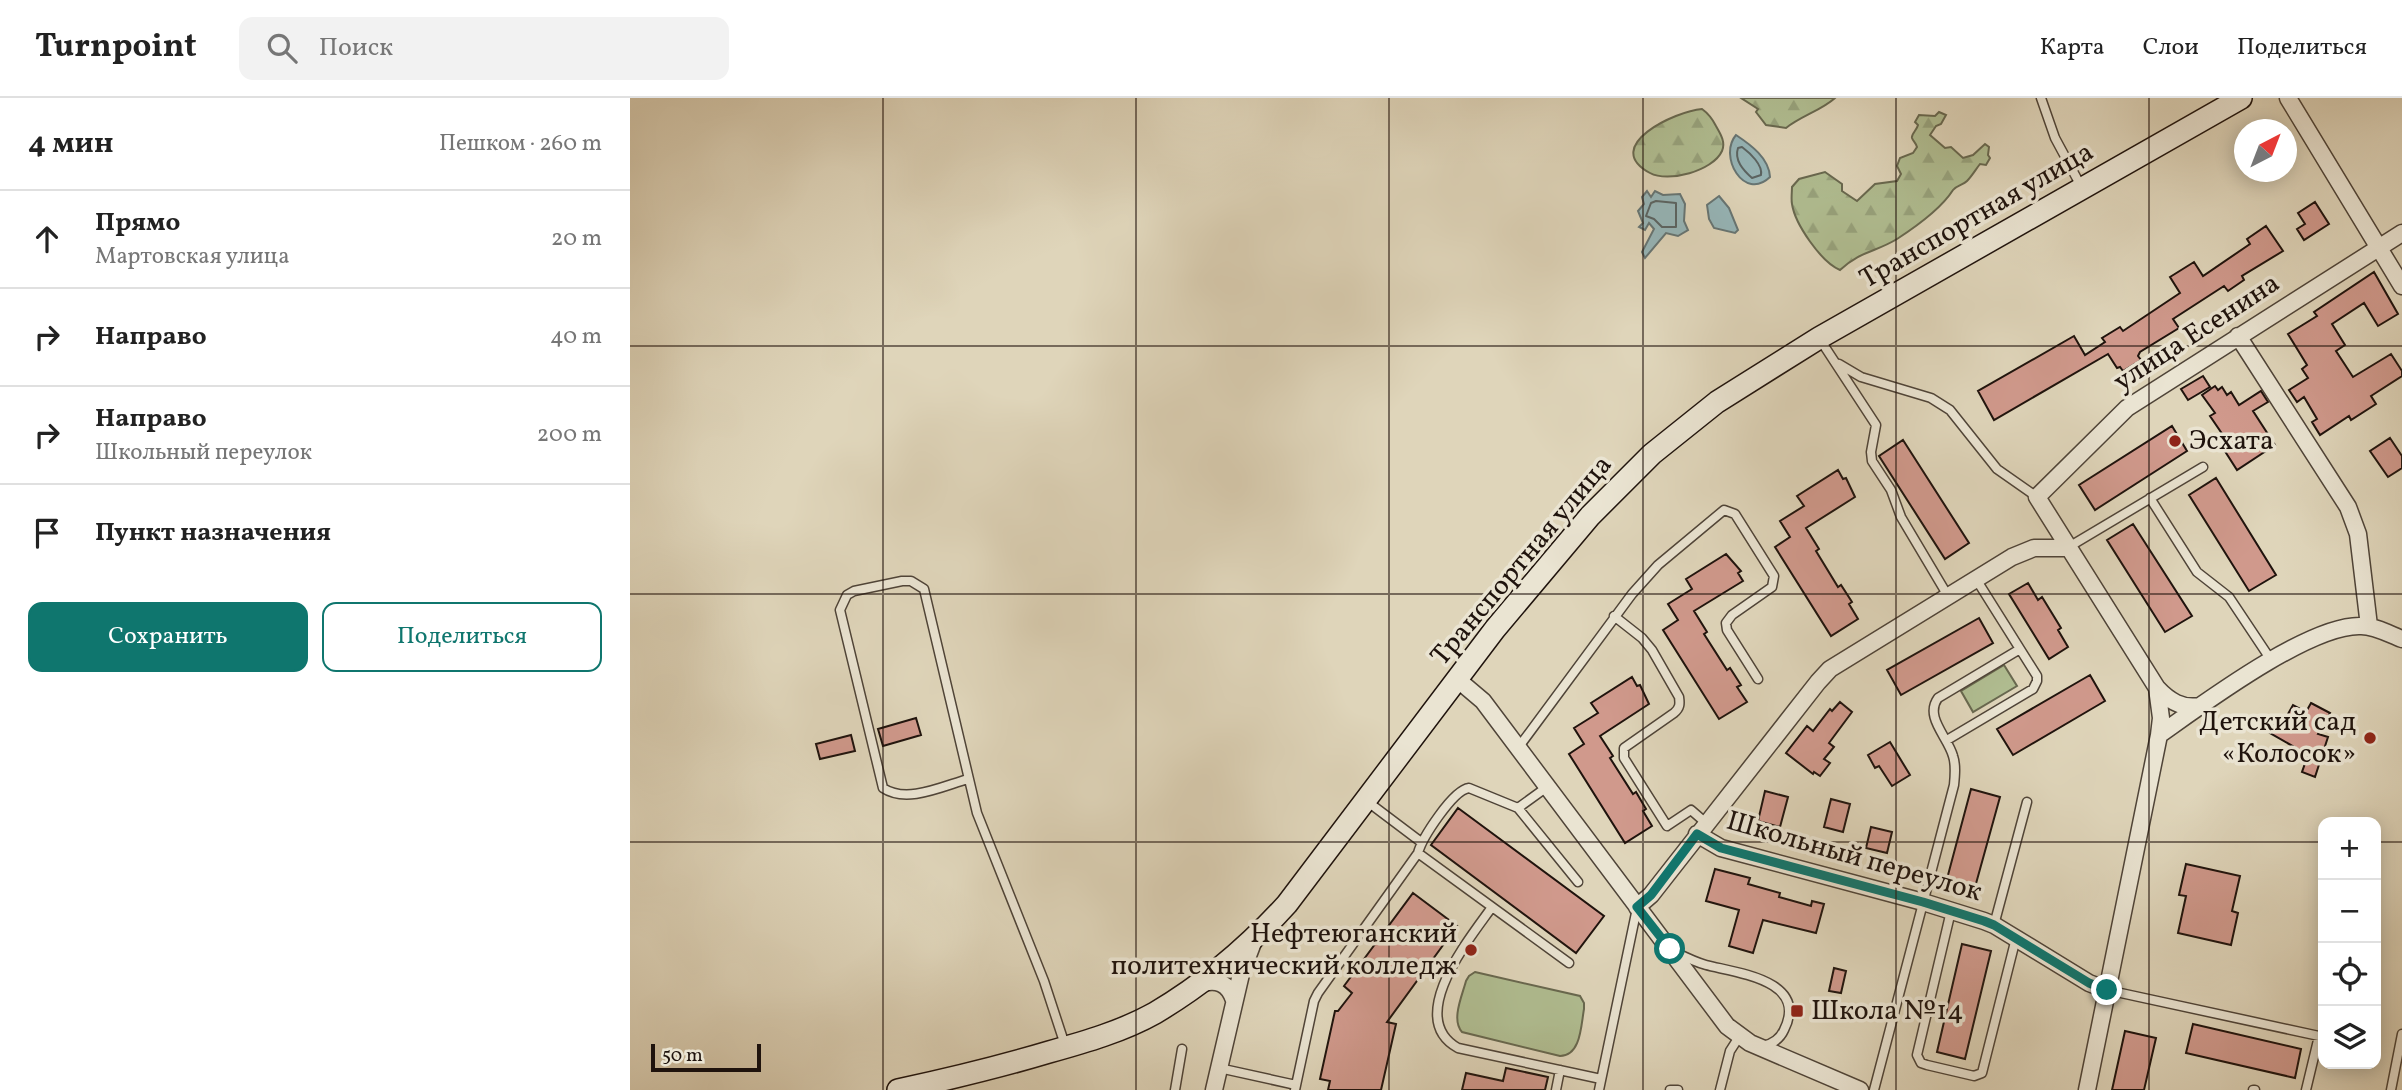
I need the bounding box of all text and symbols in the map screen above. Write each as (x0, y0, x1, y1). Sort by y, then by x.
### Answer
search box (239, 17, 729, 80)
text: Turnpoint (35, 25, 197, 71)
icon: search (263, 29, 301, 67)
text: Поиск (319, 30, 393, 66)
text: Карта (2040, 31, 2105, 65)
text: Слои (2143, 31, 2199, 65)
text: Поделиться (2237, 31, 2367, 65)
north arrow (2234, 119, 2297, 182)
text: 4 мин (28, 123, 113, 165)
text: Пешком · 260 m (439, 128, 602, 160)
street label: Транспортная улица (1853, 133, 2101, 299)
text: Прямо (95, 205, 180, 241)
icon: ahead (28, 220, 66, 258)
text: 20 m (551, 223, 602, 255)
text: Мартовская улица (95, 241, 290, 273)
street label: улица Есенина (2106, 265, 2288, 401)
icon: right (28, 318, 66, 356)
text: Направо (95, 319, 207, 355)
text: 40 m (550, 321, 602, 353)
text: Направо (95, 401, 207, 437)
icon: right (28, 416, 66, 454)
text: 200 m (537, 419, 602, 451)
place label: Эсхата (2189, 422, 2274, 461)
marker: Эсхата (2167, 433, 2183, 449)
text: Школьный переулок (95, 437, 312, 469)
street label: Транспортная улица (1422, 447, 1622, 675)
icon: arrive (28, 514, 66, 552)
text: Пункт назначения (95, 515, 331, 551)
button: Сохранить (28, 602, 308, 672)
button: Поделиться (322, 602, 602, 672)
place label: Детский сад «Колосок» (2199, 703, 2356, 774)
marker: Детский сад «Колосок» (2362, 730, 2378, 746)
street label: Школьный переулок (1722, 802, 1986, 912)
map controls (2318, 817, 2381, 1069)
button: + (2318, 817, 2381, 880)
button: − (2318, 880, 2381, 943)
place label: Нефтеюганский политехнический колледж (1111, 915, 1457, 986)
route start (1654, 933, 1685, 964)
marker: Нефтеюганский политехнический колледж (1463, 942, 1479, 958)
button: locate (2318, 943, 2381, 1006)
route end (2091, 974, 2122, 1005)
place label: Школа №14 (1811, 992, 1964, 1031)
marker: Школа №14 (1789, 1003, 1805, 1019)
button: layers (2318, 1006, 2381, 1069)
scale bar (651, 1041, 761, 1073)
text: 50 m (662, 1043, 703, 1069)

